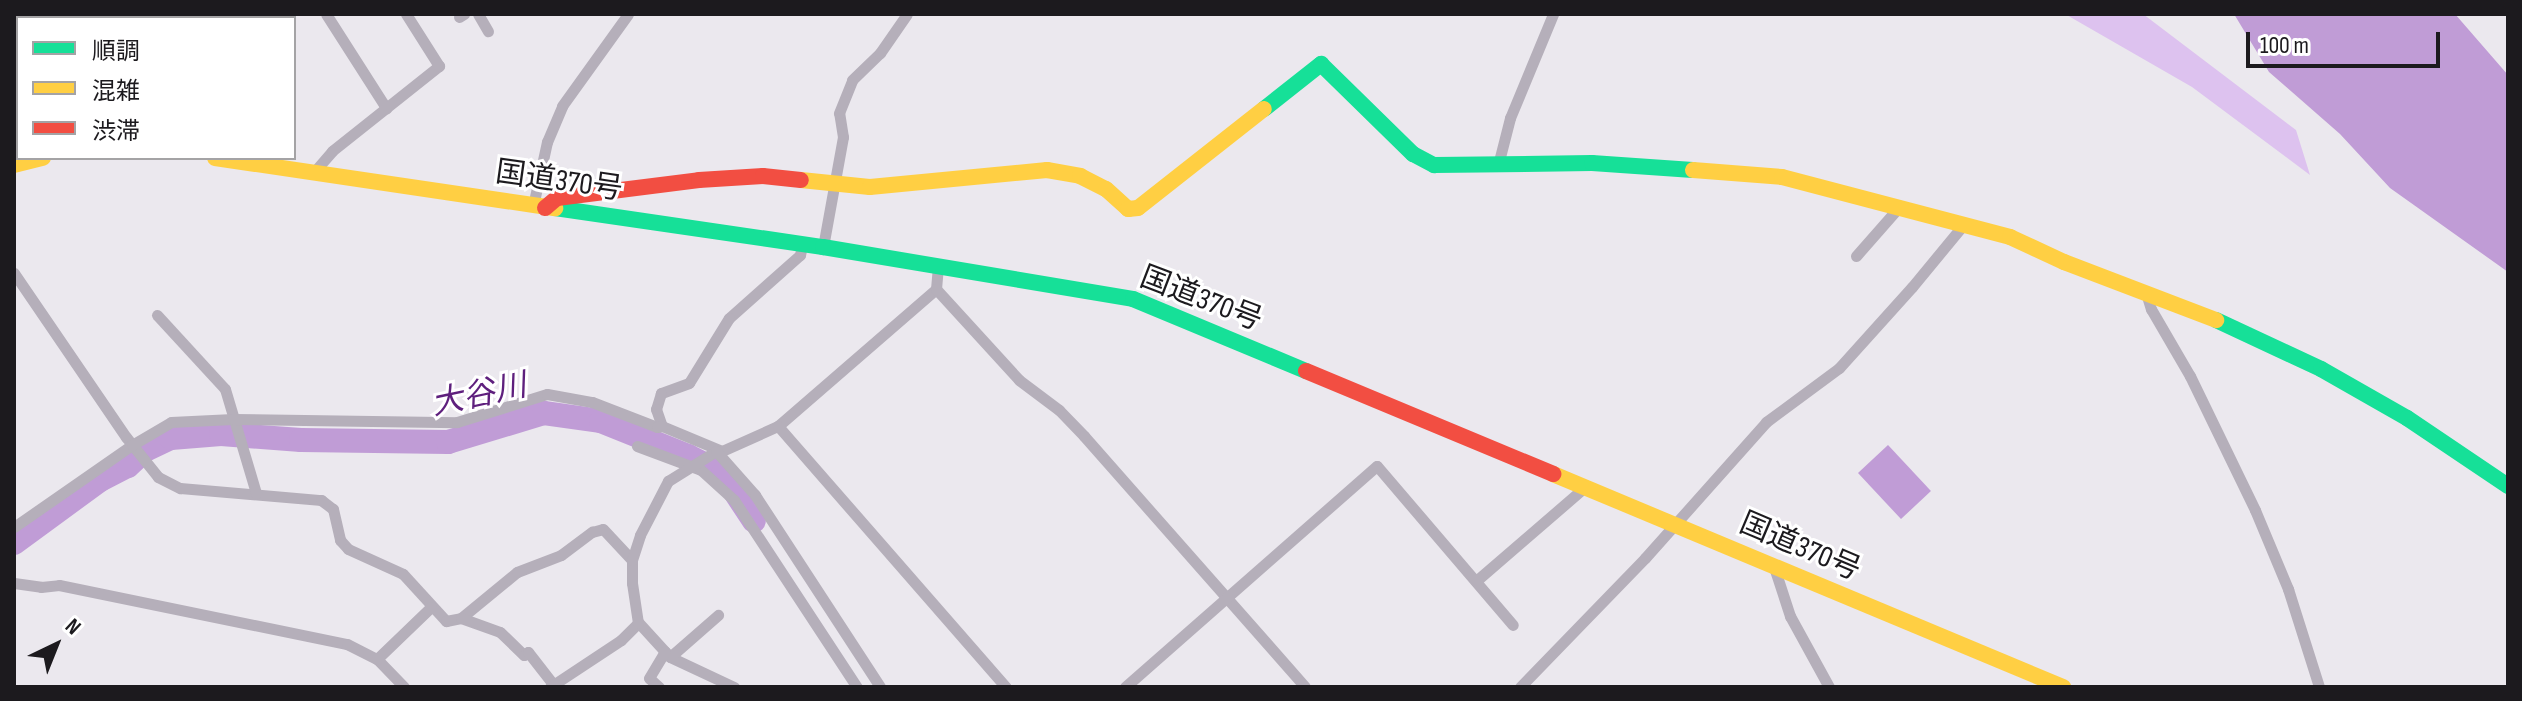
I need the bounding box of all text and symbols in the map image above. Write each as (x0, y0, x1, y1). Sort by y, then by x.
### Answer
legend (16, 16, 296, 160)
scale bar (2250, 16, 2444, 66)
text: 100 m (2260, 31, 2309, 60)
text: 順調 (92, 37, 140, 66)
text: 混雑 (92, 77, 140, 106)
text: 渋滞 (92, 117, 140, 146)
street label: 国道370号 (493, 154, 625, 208)
street label: 国道370号 (1135, 259, 1267, 339)
water label: 大谷川 (428, 367, 530, 425)
street label: 国道370号 (1734, 505, 1866, 589)
north arrow (16, 605, 96, 685)
text: N (59, 613, 86, 641)

